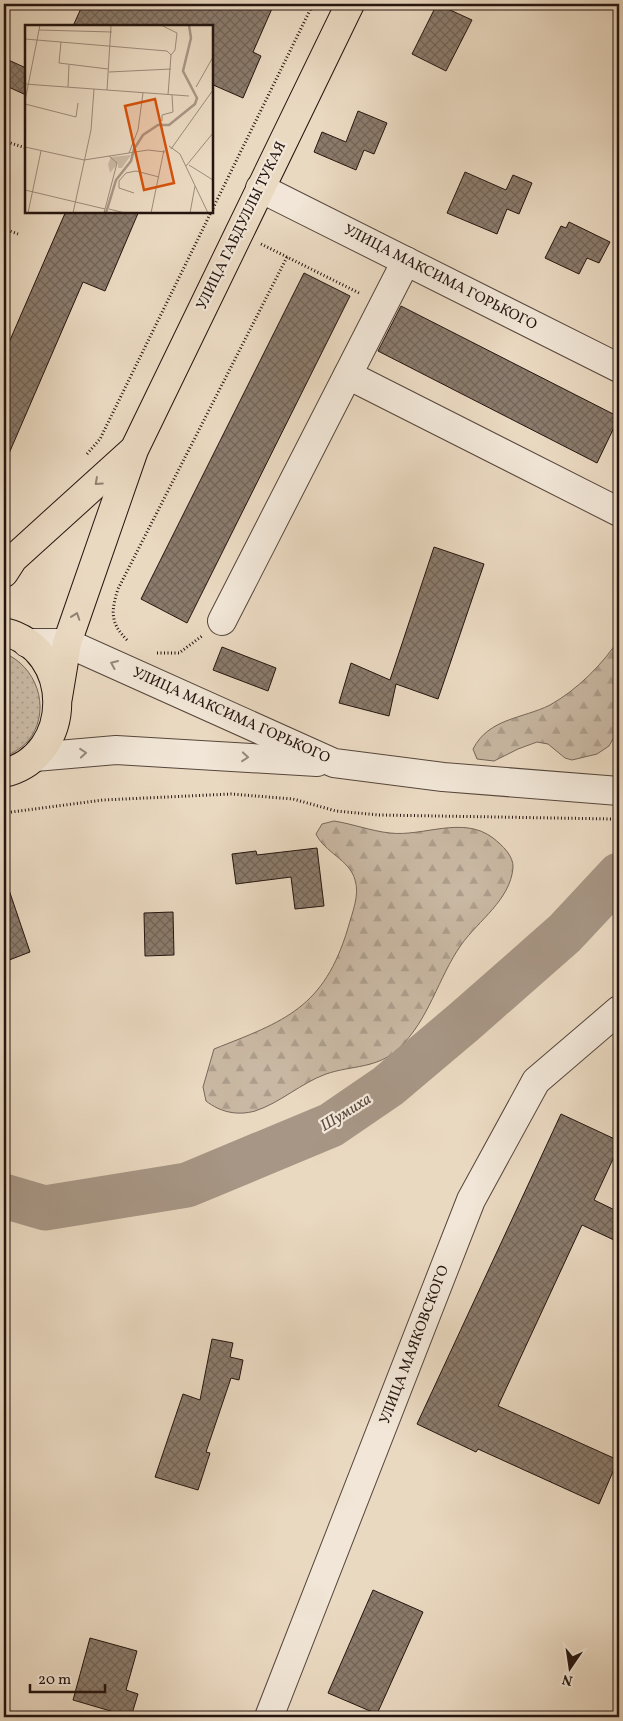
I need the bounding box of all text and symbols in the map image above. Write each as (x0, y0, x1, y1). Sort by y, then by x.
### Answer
inset map (25, 25, 212, 212)
street label: УЛИЦА ГАБДУЛЛЫ ТУКАЯ (192, 138, 292, 314)
street label: УЛИЦА МАКСИМА ГОРЬКОГО (340, 220, 540, 336)
one-way arrow (95, 476, 104, 485)
one-way arrow (70, 612, 80, 620)
one-way arrow (110, 659, 119, 670)
street label: УЛИЦА МАКСИМА ГОРЬКОГО (129, 663, 333, 769)
one-way arrow (79, 747, 87, 758)
one-way arrow (242, 751, 250, 762)
water label: Шумиха (316, 1088, 376, 1137)
street label: УЛИЦА МАЯКОВСКОГО (375, 1262, 455, 1428)
north arrow (546, 1644, 596, 1694)
scale bar (30, 1661, 105, 1693)
text: N (560, 1669, 575, 1690)
text: 20 m (38, 1670, 71, 1691)

